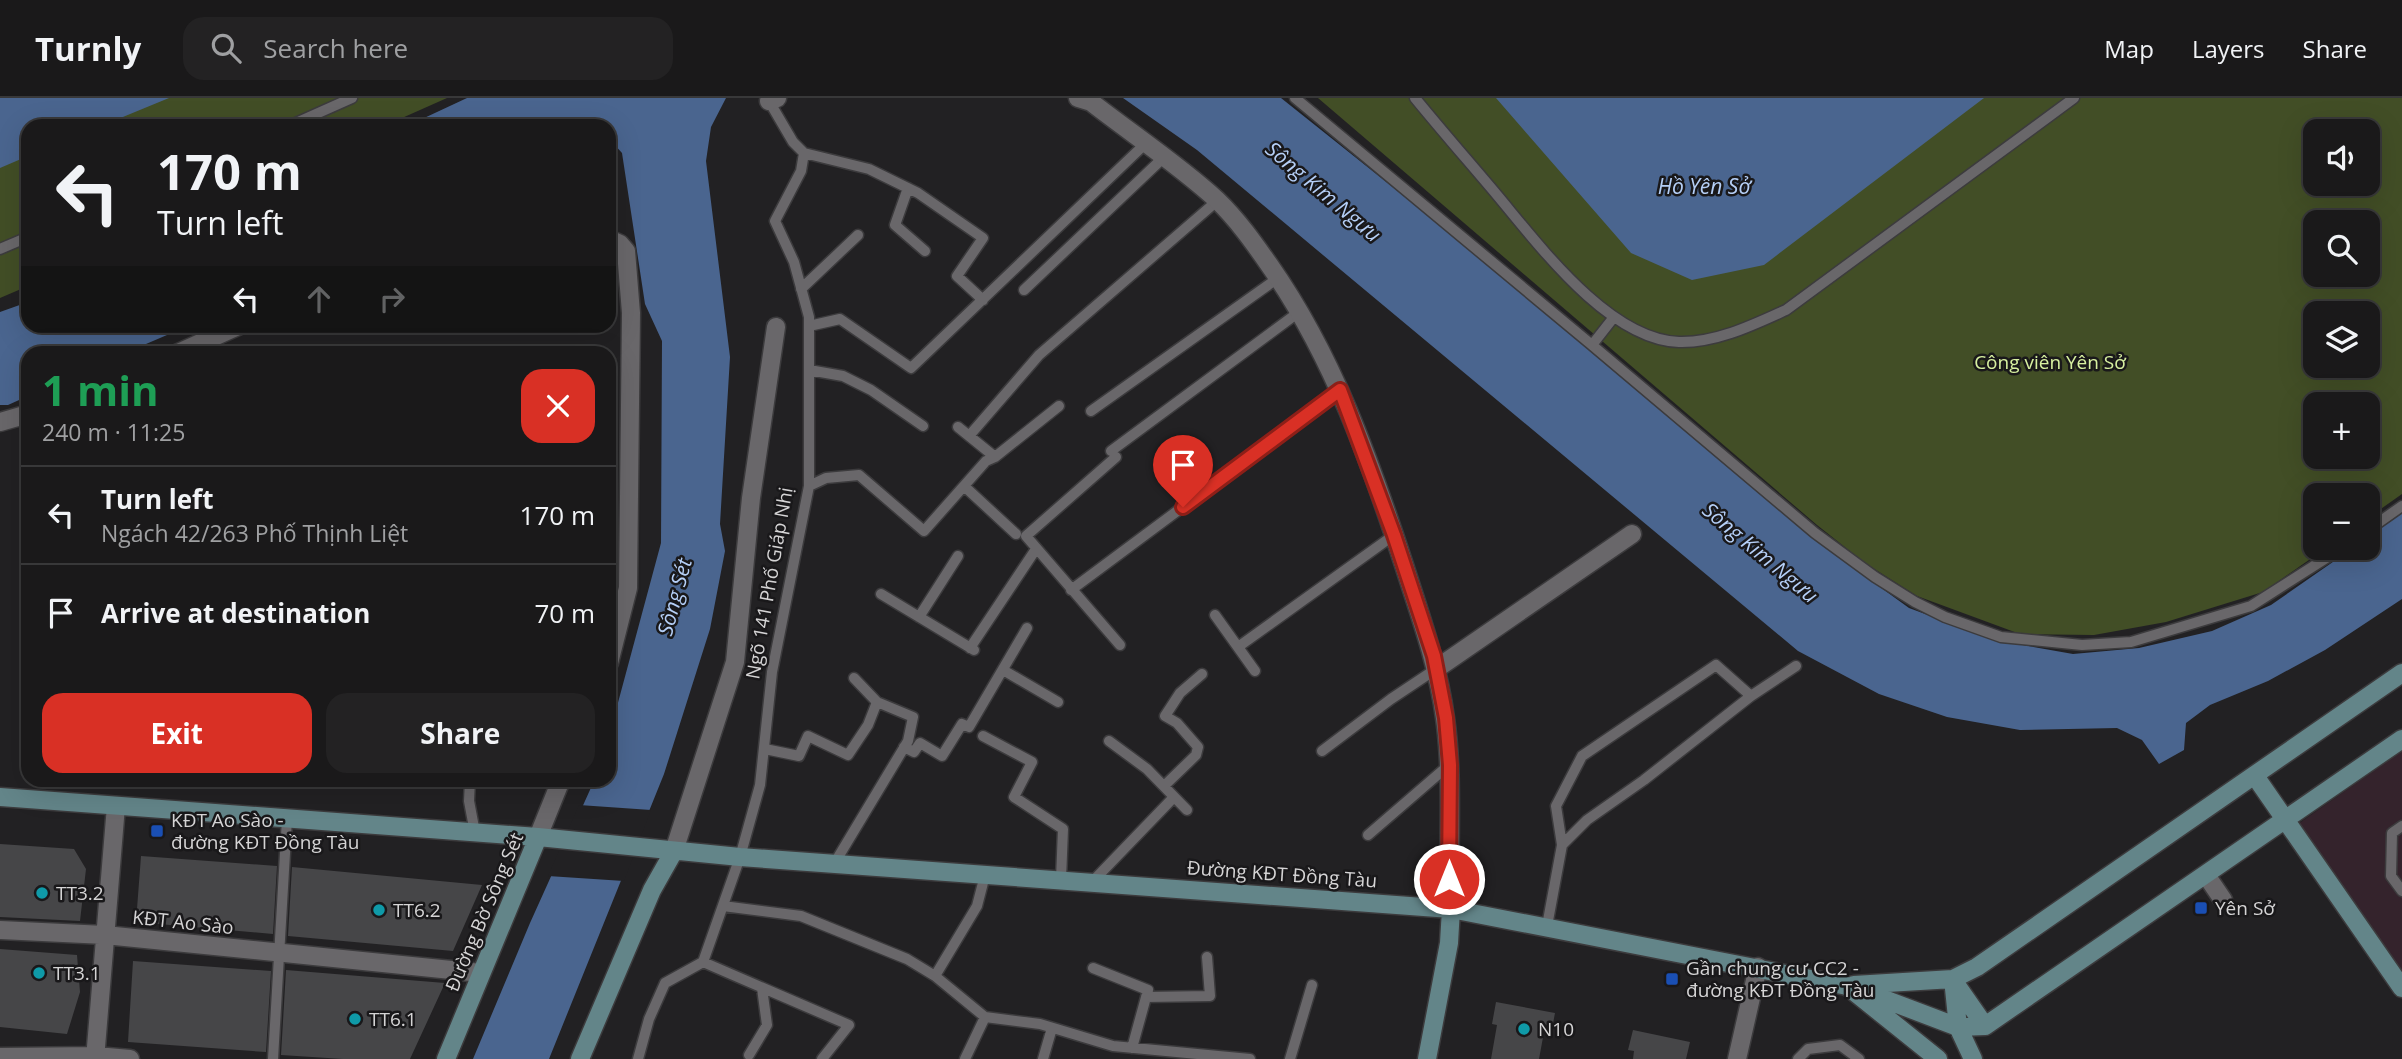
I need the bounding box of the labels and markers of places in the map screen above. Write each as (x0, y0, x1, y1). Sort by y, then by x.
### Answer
pin (1153, 435, 1213, 507)
place label: KĐT Ao Sào - đường KĐT Đồng Tàu (171, 807, 359, 855)
marker: KĐT Ao Sào - đường KĐT Đồng Tàu (149, 823, 165, 839)
place label: TT3.2 (56, 880, 104, 906)
marker: TT3.2 (34, 885, 50, 901)
place label: Yên Sở (2215, 895, 2276, 921)
place label: TT6.2 (393, 897, 441, 923)
marker: Yên Sở (2193, 900, 2209, 916)
marker: TT6.2 (371, 902, 387, 918)
place label: Gần chung cư CC2 - đường KĐT Đồng Tàu (1686, 955, 1874, 1003)
place label: TT3.1 (53, 960, 101, 986)
marker: TT3.1 (31, 965, 47, 981)
marker: Gần chung cư CC2 - đường KĐT Đồng Tàu (1664, 971, 1680, 987)
place label: TT6.1 (369, 1006, 417, 1032)
marker: TT6.1 (347, 1011, 363, 1027)
place label: N10 (1538, 1016, 1574, 1042)
marker: N10 (1516, 1021, 1532, 1037)

